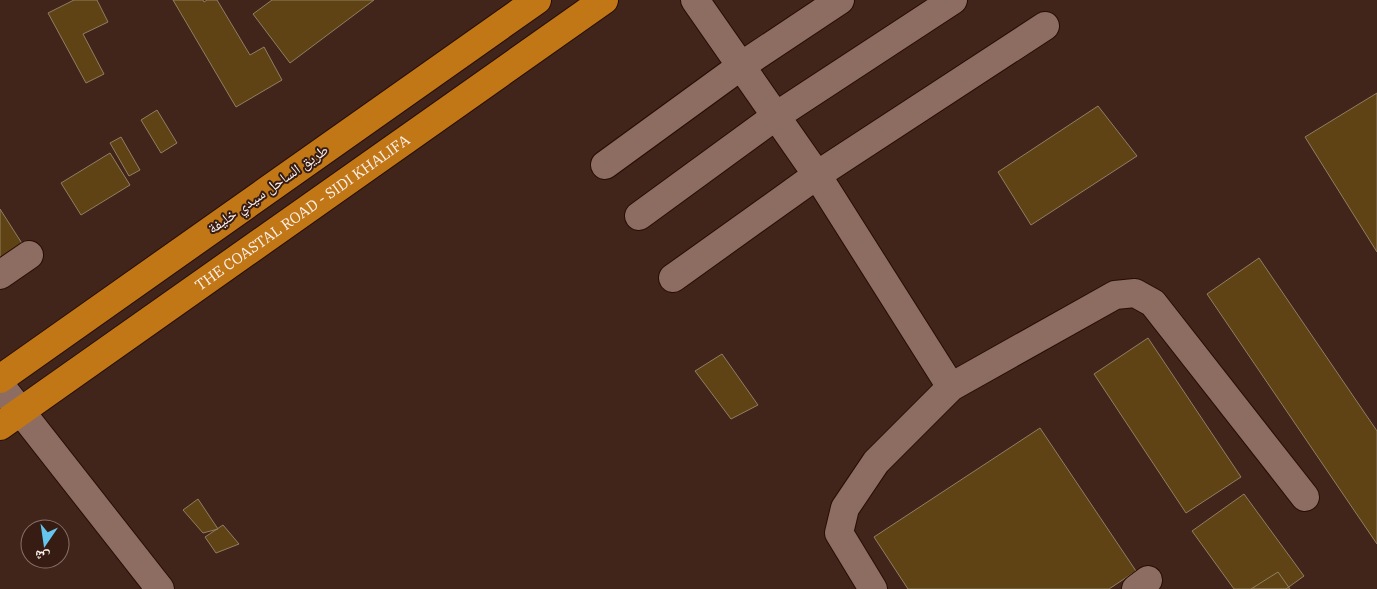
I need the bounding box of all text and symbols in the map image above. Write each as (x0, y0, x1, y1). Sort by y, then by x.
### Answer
street label: THE COASTAL ROAD - SIDI KHALIFA (191, 130, 414, 295)
street label: طريق الساحل سيدي خليفة (204, 140, 333, 240)
north arrow (20, 519, 70, 569)
text: ش (33, 546, 51, 567)

